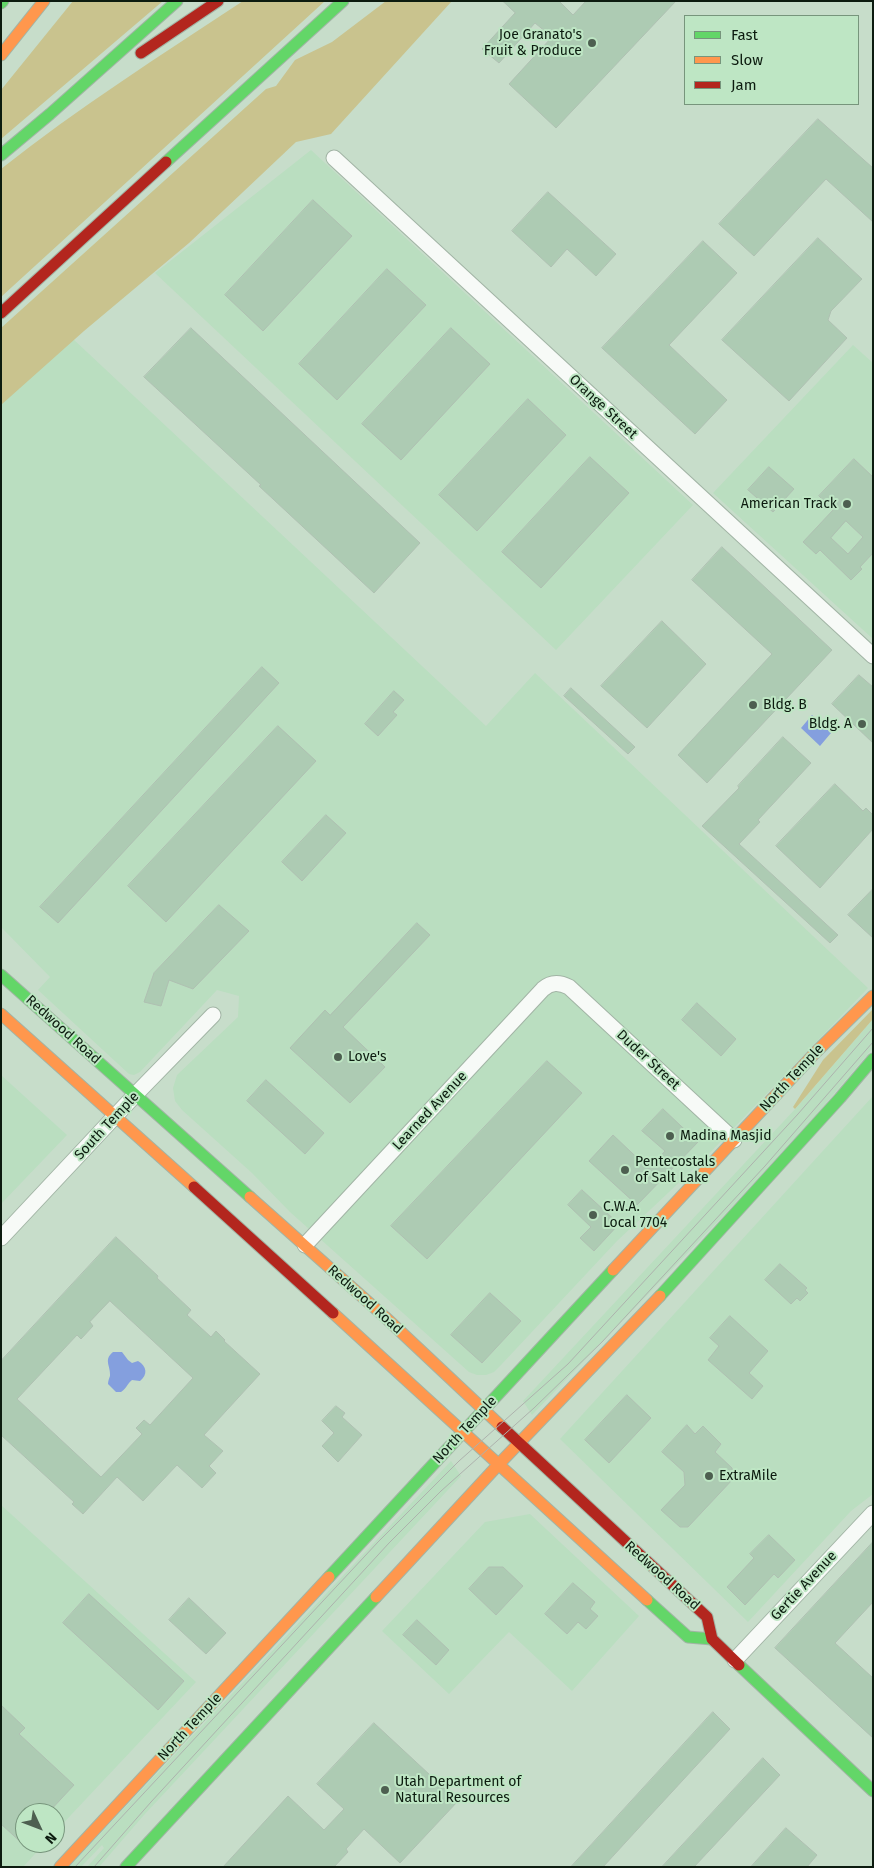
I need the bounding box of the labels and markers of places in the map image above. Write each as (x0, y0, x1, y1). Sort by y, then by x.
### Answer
place label: Joe Granato's Fruit & Produce (484, 27, 582, 59)
marker: Joe Granato's Fruit & Produce (586, 37, 598, 49)
place label: American Track (741, 496, 837, 512)
marker: American Track (841, 498, 853, 510)
place label: Bldg. B (763, 697, 807, 713)
marker: Bldg. B (747, 699, 759, 711)
place label: Bldg. A (809, 716, 852, 732)
marker: Bldg. A (856, 718, 868, 730)
place label: Love's (348, 1049, 387, 1065)
marker: Love's (332, 1051, 344, 1063)
place label: Madina Masjid (680, 1128, 772, 1144)
marker: Madina Masjid (664, 1130, 676, 1142)
place label: Pentecostals of Salt Lake (635, 1154, 715, 1186)
marker: Pentecostals of Salt Lake (619, 1164, 631, 1176)
place label: C.W.A. Local 7704 (603, 1199, 667, 1232)
marker: C.W.A. Local 7704 (587, 1209, 599, 1221)
place label: ExtraMile (719, 1468, 777, 1484)
marker: ExtraMile (703, 1470, 715, 1482)
place label: Utah Department of Natural Resources (395, 1774, 521, 1806)
marker: Utah Department of Natural Resources (379, 1784, 391, 1796)

